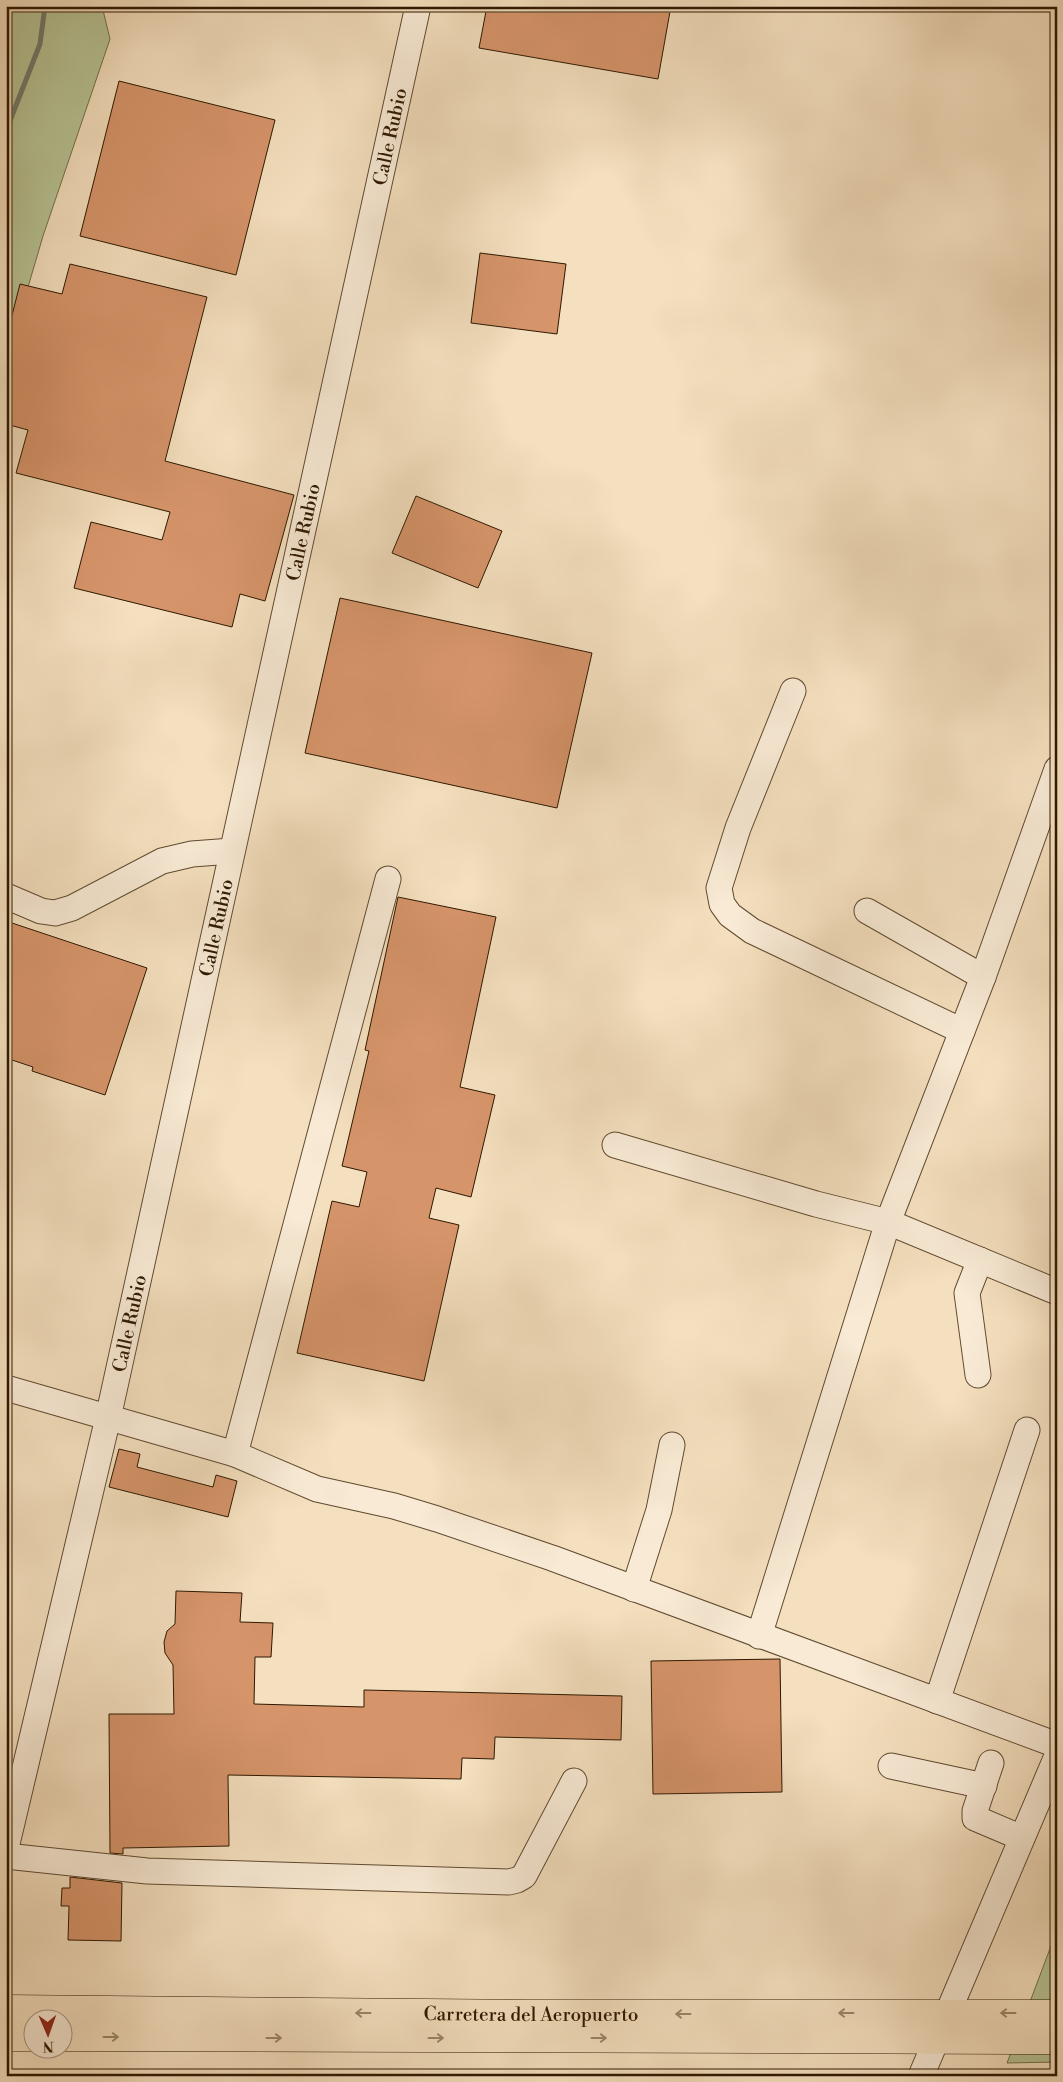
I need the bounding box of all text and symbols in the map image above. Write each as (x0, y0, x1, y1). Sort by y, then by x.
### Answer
street label: Calle Rubio (368, 86, 413, 188)
street label: Calle Rubio (281, 481, 326, 583)
street label: Calle Rubio (194, 877, 239, 979)
street label: Calle Rubio (107, 1272, 152, 1374)
street label: Carretera del Aeropuerto (423, 2002, 638, 2027)
one-way arrow (355, 2008, 372, 2018)
one-way arrow (838, 2008, 854, 2018)
one-way arrow (1000, 2008, 1016, 2018)
one-way arrow (675, 2009, 692, 2019)
north arrow (22, 2010, 72, 2060)
one-way arrow (102, 2032, 119, 2042)
one-way arrow (265, 2033, 281, 2043)
one-way arrow (428, 2033, 444, 2043)
one-way arrow (590, 2033, 606, 2043)
text: N (43, 2037, 54, 2055)

